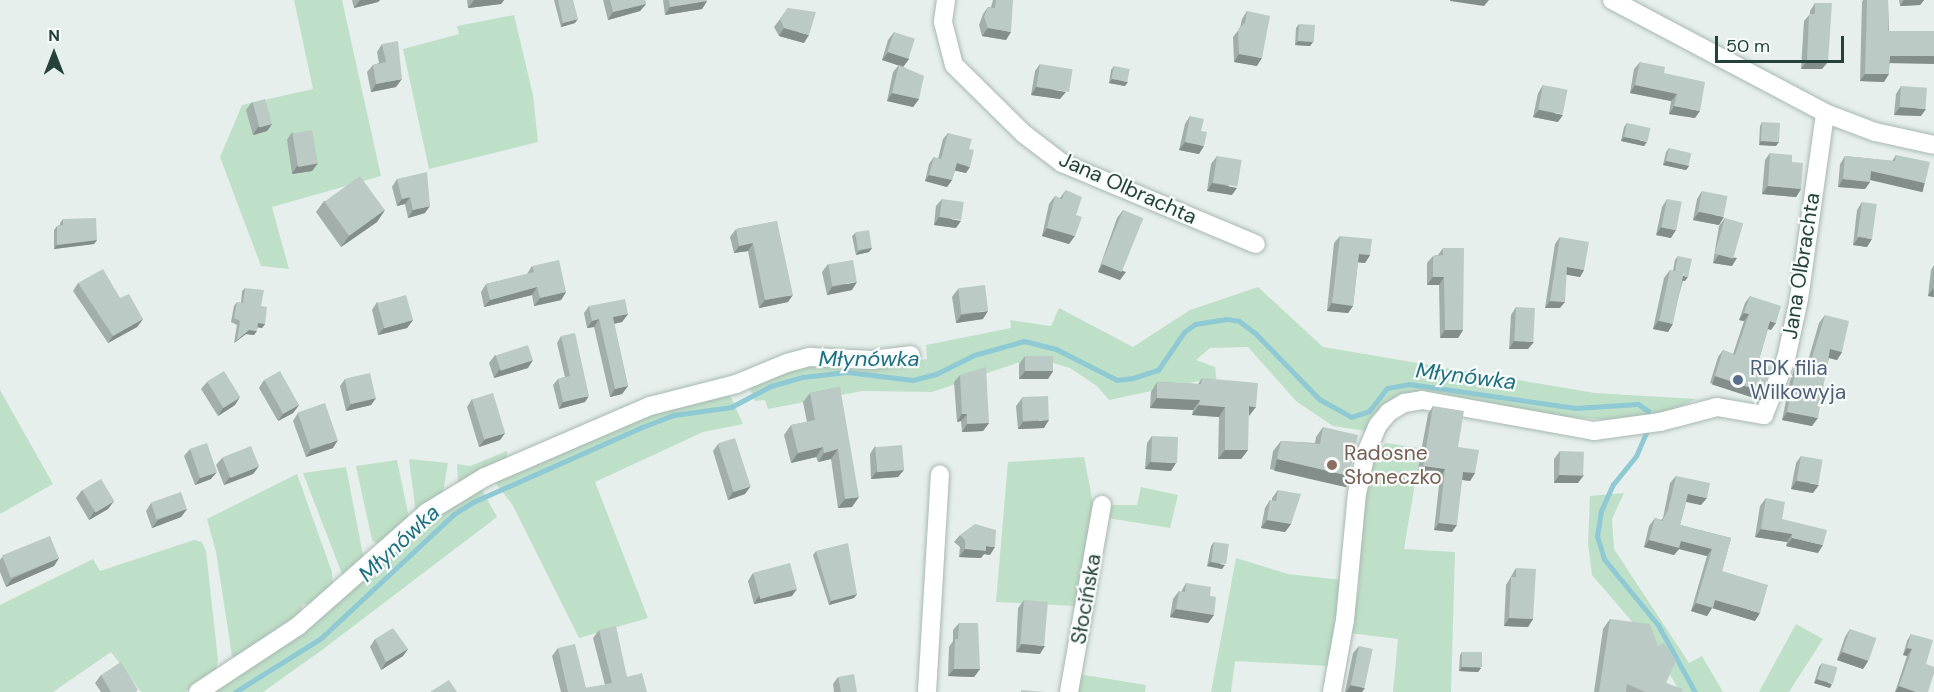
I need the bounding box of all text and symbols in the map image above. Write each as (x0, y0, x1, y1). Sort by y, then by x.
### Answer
north arrow (24, 24, 84, 84)
scale bar (1718, 24, 1847, 62)
text: N (48, 25, 60, 46)
text: 50 m (1726, 34, 1770, 58)
street label: Jana Olbrachta (1055, 146, 1201, 230)
street label: Jana Olbrachta (1777, 191, 1825, 341)
water label: Młynówka (818, 346, 920, 372)
place label: RDK filia Wilkowyja (1750, 355, 1846, 405)
water label: Młynówka (1414, 357, 1518, 395)
marker: RDK filia Wilkowyja (1731, 373, 1745, 387)
place label: Radosne Słoneczko (1344, 440, 1442, 490)
marker: Radosne Słoneczko (1325, 458, 1339, 472)
water label: Młynówka (353, 499, 445, 587)
street label: Słocińska (1066, 552, 1106, 646)

